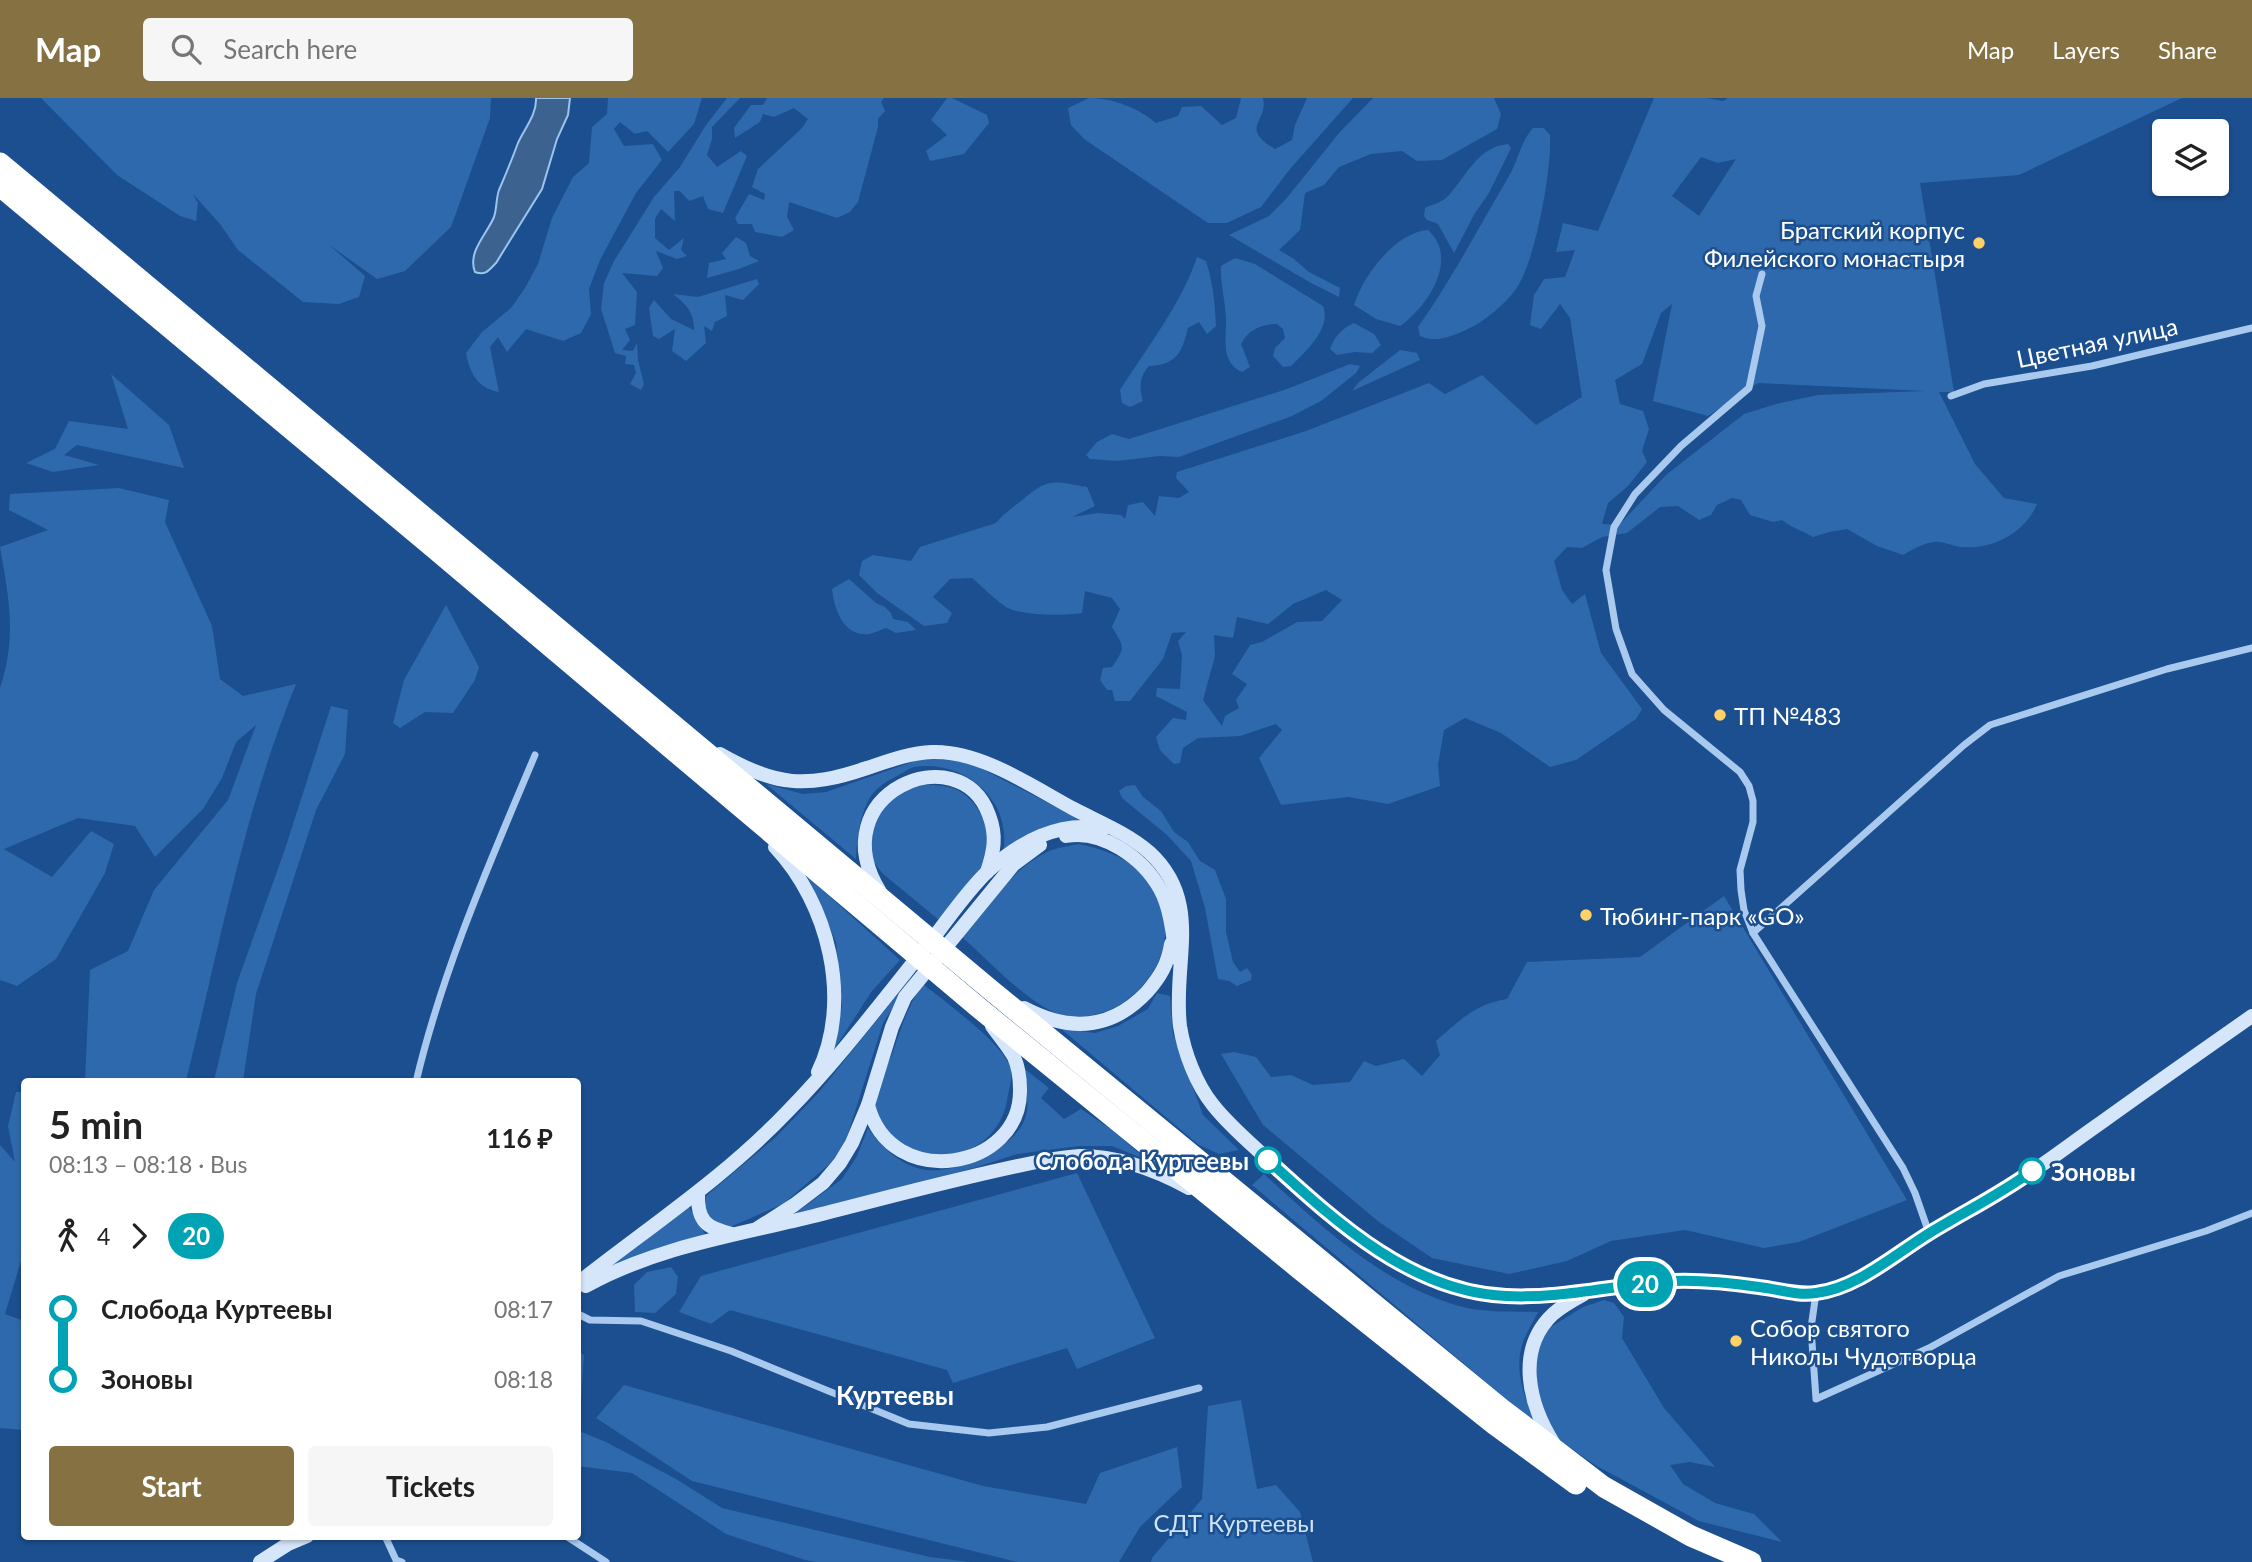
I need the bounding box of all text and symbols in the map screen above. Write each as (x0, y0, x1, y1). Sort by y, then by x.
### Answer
search box (143, 18, 633, 81)
text: Map (35, 29, 101, 69)
icon: search (167, 30, 205, 68)
text: Search here (223, 33, 357, 65)
text: Map (1967, 35, 2014, 64)
text: Layers (2052, 35, 2120, 64)
text: Share (2158, 35, 2217, 64)
map controls (2152, 119, 2229, 196)
button: layers (2152, 119, 2229, 196)
place label: Братский корпус Филейского монастыря (1704, 215, 1965, 272)
marker: Братский корпус Филейского монастыря (1971, 235, 1987, 251)
street label: Цветная улица (2014, 311, 2180, 373)
place label: ТП №483 (1734, 701, 1842, 730)
marker: ТП №483 (1712, 707, 1728, 723)
place label: Тюбинг-парк «GO» (1600, 901, 1805, 930)
marker: Тюбинг-парк «GO» (1578, 907, 1594, 923)
text: 5 min (49, 1101, 143, 1147)
text: 116 ₽ (486, 1122, 553, 1154)
place label: Слобода Куртеевы (1035, 1146, 1249, 1175)
marker: Слобода Куртеевы (1255, 1147, 1281, 1173)
text: 08:13 – 08:18 · Bus (49, 1150, 248, 1178)
place label: Зоновы (2051, 1157, 2136, 1186)
marker: Зоновы (2019, 1158, 2045, 1184)
icon: walk (49, 1217, 87, 1255)
icon: forward (120, 1217, 158, 1255)
text: 20 (182, 1221, 210, 1250)
text: 4 (97, 1222, 110, 1250)
line badge: 20 (1614, 1261, 1676, 1307)
text: 20 (1631, 1269, 1659, 1298)
text: Слобода Куртеевы (101, 1293, 333, 1325)
text: 08:17 (494, 1295, 553, 1323)
place label: Собор святого Николы Чудотворца (1750, 1313, 1977, 1370)
marker: Собор святого Николы Чудотворца (1728, 1333, 1744, 1349)
text: Зоновы (101, 1363, 193, 1395)
text: 08:18 (494, 1365, 553, 1393)
district label: Куртеевы (836, 1379, 954, 1411)
button: Start (49, 1446, 294, 1526)
button: Tickets (308, 1446, 553, 1526)
park label: СДТ Куртеевы (1153, 1508, 1315, 1537)

